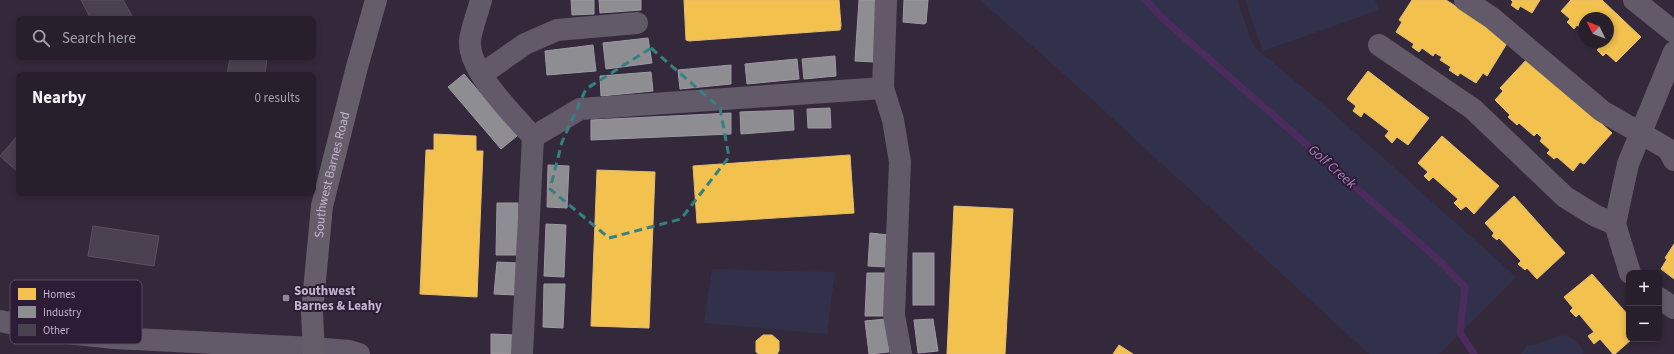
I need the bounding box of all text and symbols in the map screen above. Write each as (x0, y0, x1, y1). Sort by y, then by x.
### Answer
north arrow (1578, 12, 1614, 48)
search box (16, 16, 316, 60)
icon: search (30, 27, 52, 49)
text: Search here (62, 28, 136, 49)
text: Nearby (32, 86, 86, 110)
text: 0 results (255, 89, 300, 107)
street label: Southwest Barnes Road (310, 110, 354, 239)
water label: Golf Creek (1304, 140, 1361, 194)
map controls (1626, 270, 1662, 342)
button: + (1626, 270, 1662, 306)
legend (10, 280, 142, 344)
place label: Southwest Barnes & Leahy (294, 282, 382, 315)
text: Homes (43, 287, 76, 302)
marker: Southwest Barnes & Leahy (281, 293, 291, 303)
text: Industry (43, 305, 81, 320)
button: − (1626, 306, 1662, 342)
text: Other (43, 323, 69, 338)

